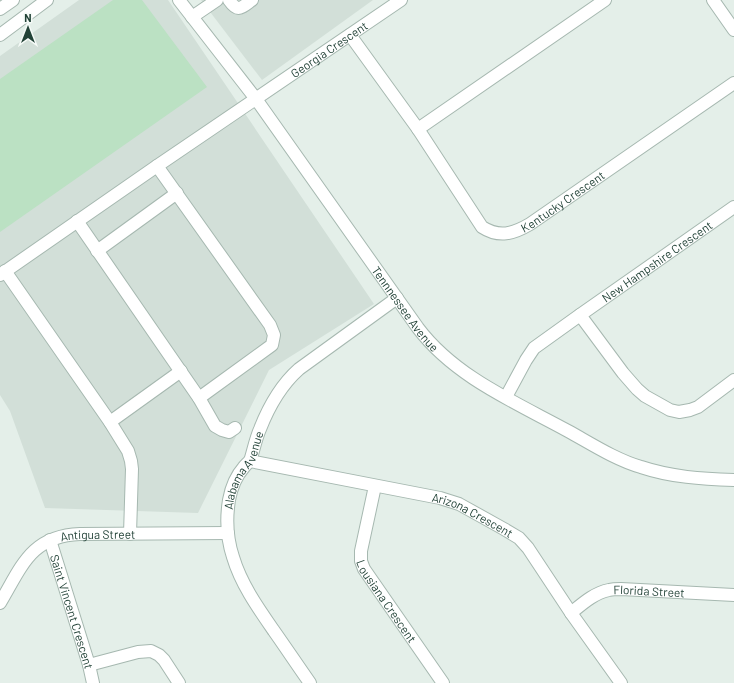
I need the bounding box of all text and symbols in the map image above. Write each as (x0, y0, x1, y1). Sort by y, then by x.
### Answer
north arrow (8, 8, 48, 48)
text: N (24, 11, 32, 24)
street label: Georgia Crescent (288, 18, 370, 80)
street label: Kentucky Crescent (518, 168, 607, 235)
street label: New Hampshire Crescent (599, 218, 715, 305)
street label: Tennnessee Avenue (369, 263, 442, 354)
street label: Alabama Avenue (221, 429, 266, 510)
street label: Arizona Crescent (431, 490, 516, 540)
street label: Antigua Street (59, 527, 135, 544)
street label: Saint Vincent Crescent (48, 553, 97, 670)
street label: Lousiana Crescent (354, 558, 420, 645)
street label: Florida Street (613, 582, 685, 599)

